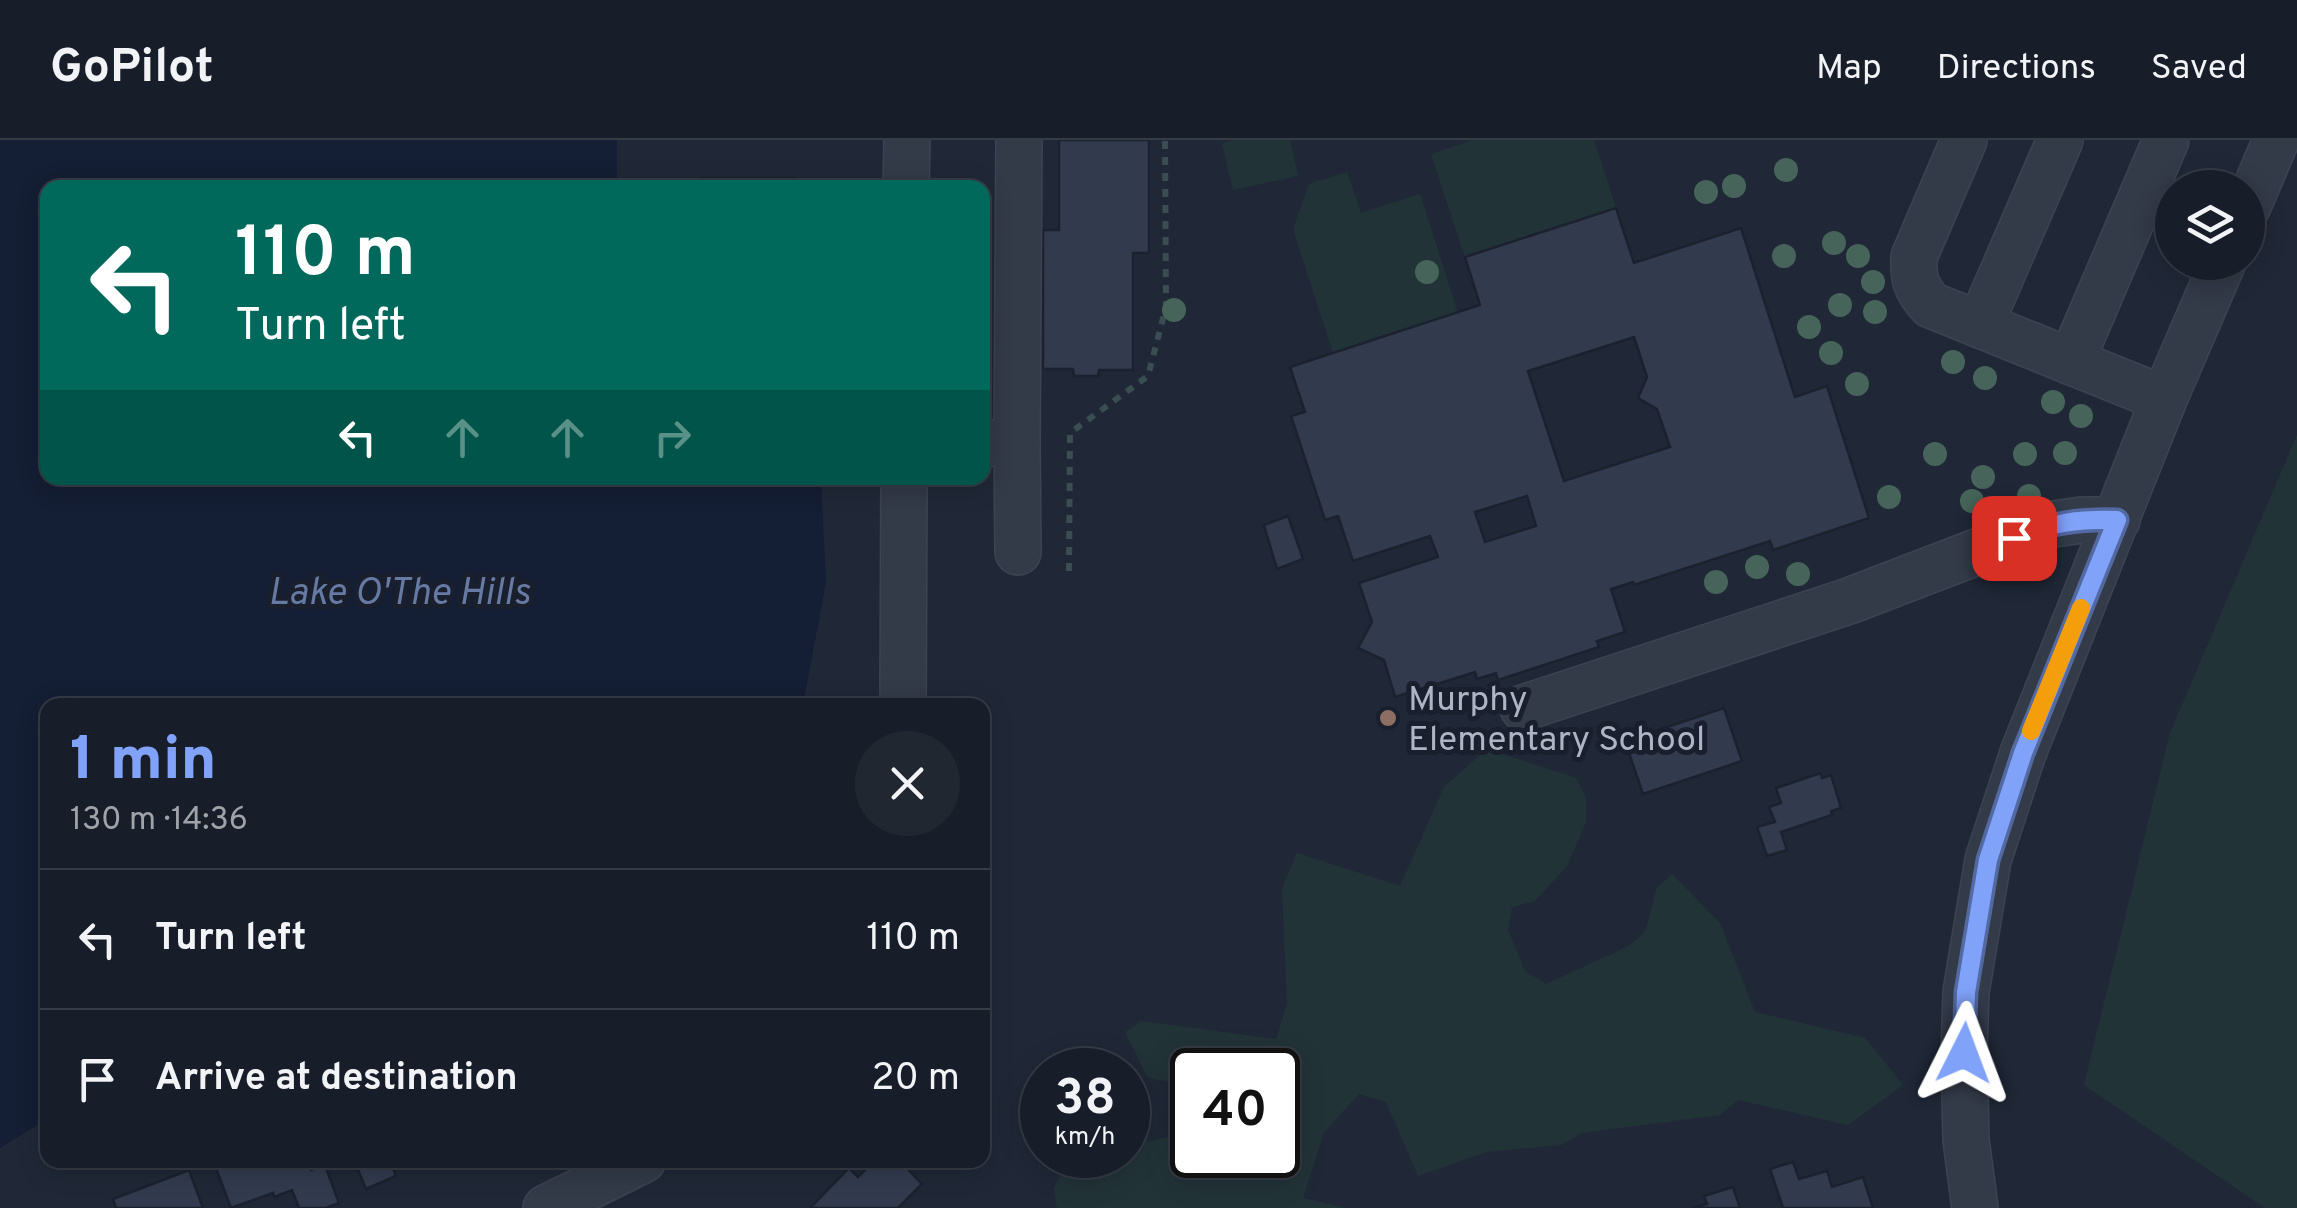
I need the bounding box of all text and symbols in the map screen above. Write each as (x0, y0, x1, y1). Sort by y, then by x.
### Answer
text: GoPilot (50, 39, 214, 99)
text: Map (1816, 47, 1882, 91)
text: Directions (1937, 47, 2096, 91)
text: Saved (2151, 47, 2247, 91)
map controls (2155, 170, 2265, 280)
button: layers (2155, 170, 2265, 280)
text: 110 m (235, 212, 416, 301)
icon: left (70, 220, 200, 350)
text: Turn left (235, 299, 406, 356)
icon: left (330, 410, 385, 465)
icon: ahead (435, 410, 490, 465)
icon: ahead (540, 410, 595, 465)
icon: right (645, 410, 700, 465)
pin (1972, 496, 2057, 581)
icon: arrive (1987, 511, 2042, 566)
water label: Lake O'The Hills (268, 570, 531, 619)
place label: Murphy Elementary School (1408, 679, 1705, 763)
marker: Murphy Elementary School (1377, 707, 1399, 729)
text: 1 min (70, 725, 217, 801)
button: close (855, 731, 960, 836)
text: 130 m · 14:36 (70, 801, 248, 841)
icon: left (70, 912, 125, 967)
text: Turn left (155, 915, 307, 964)
text: 110 m (866, 915, 960, 964)
position arrow (1912, 1001, 2016, 1105)
speed limit sign: 40 (1170, 1048, 1300, 1178)
icon: arrive (70, 1052, 125, 1107)
text: Arrive at destination (155, 1055, 518, 1104)
text: 20 m (871, 1055, 960, 1104)
text: 38 (1054, 1069, 1116, 1132)
text: km/h (1055, 1122, 1115, 1154)

